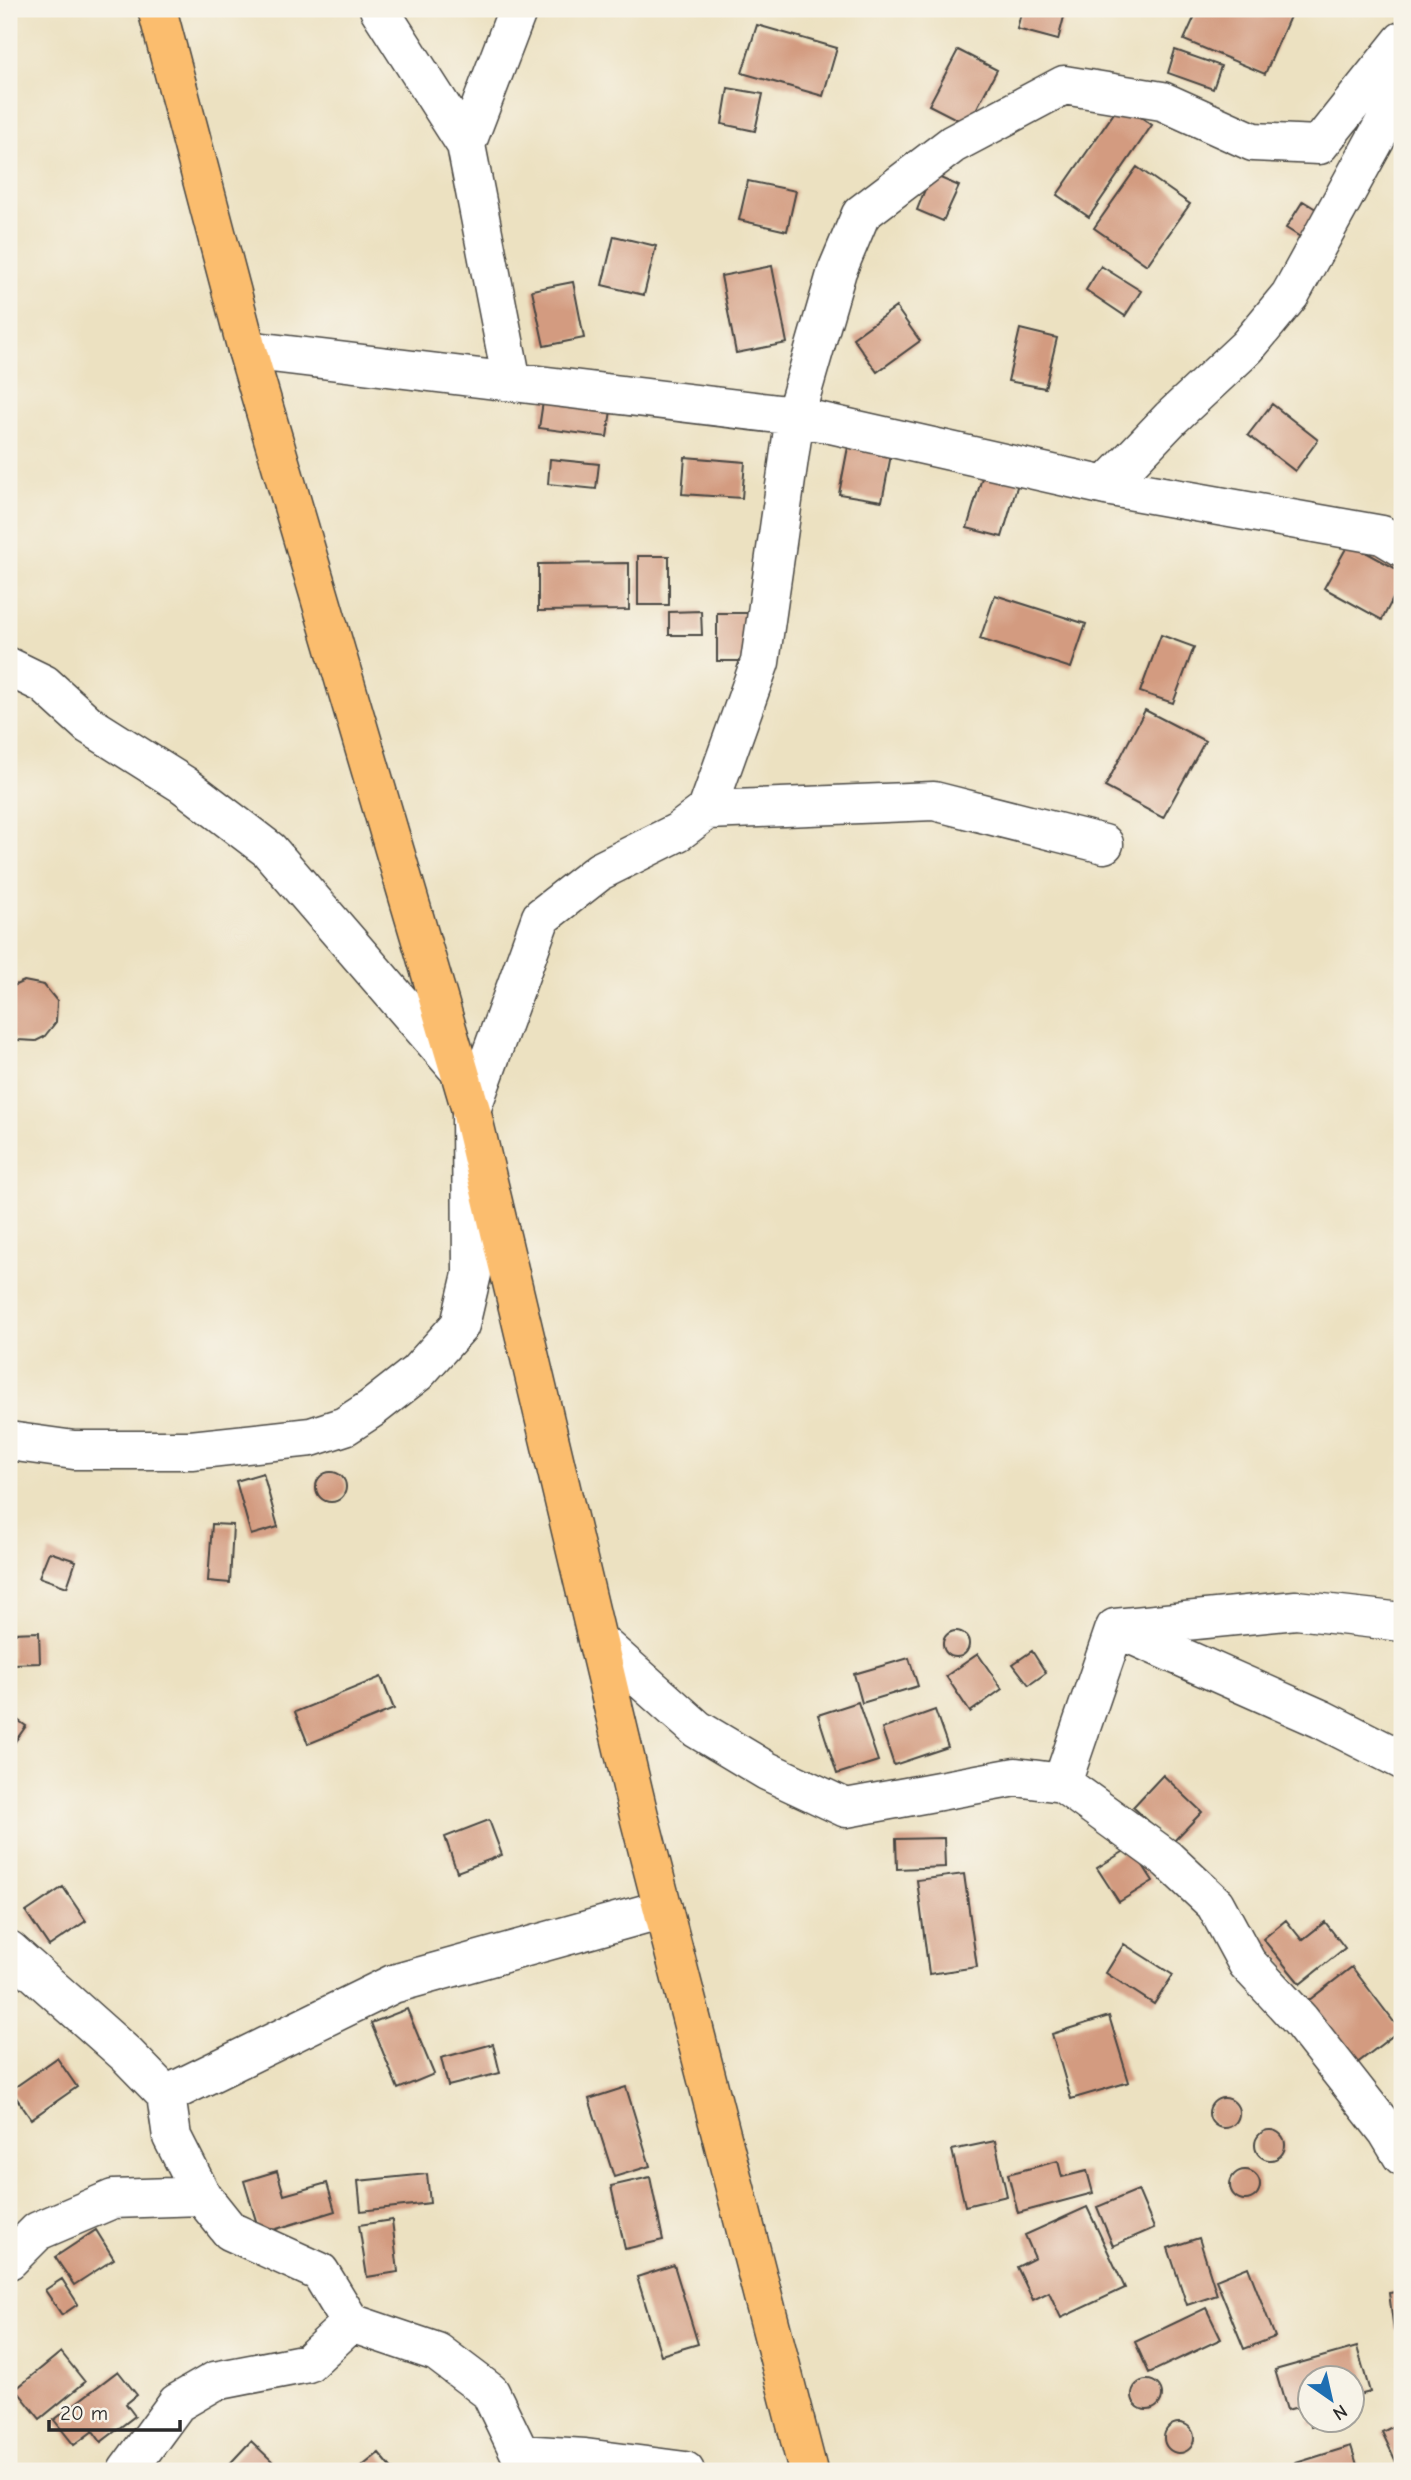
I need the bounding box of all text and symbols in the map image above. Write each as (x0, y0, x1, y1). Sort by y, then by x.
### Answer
north arrow (1296, 2364, 1366, 2434)
scale bar (49, 2389, 180, 2433)
text: N (1329, 2400, 1351, 2425)
text: 20 m (60, 2401, 108, 2425)

